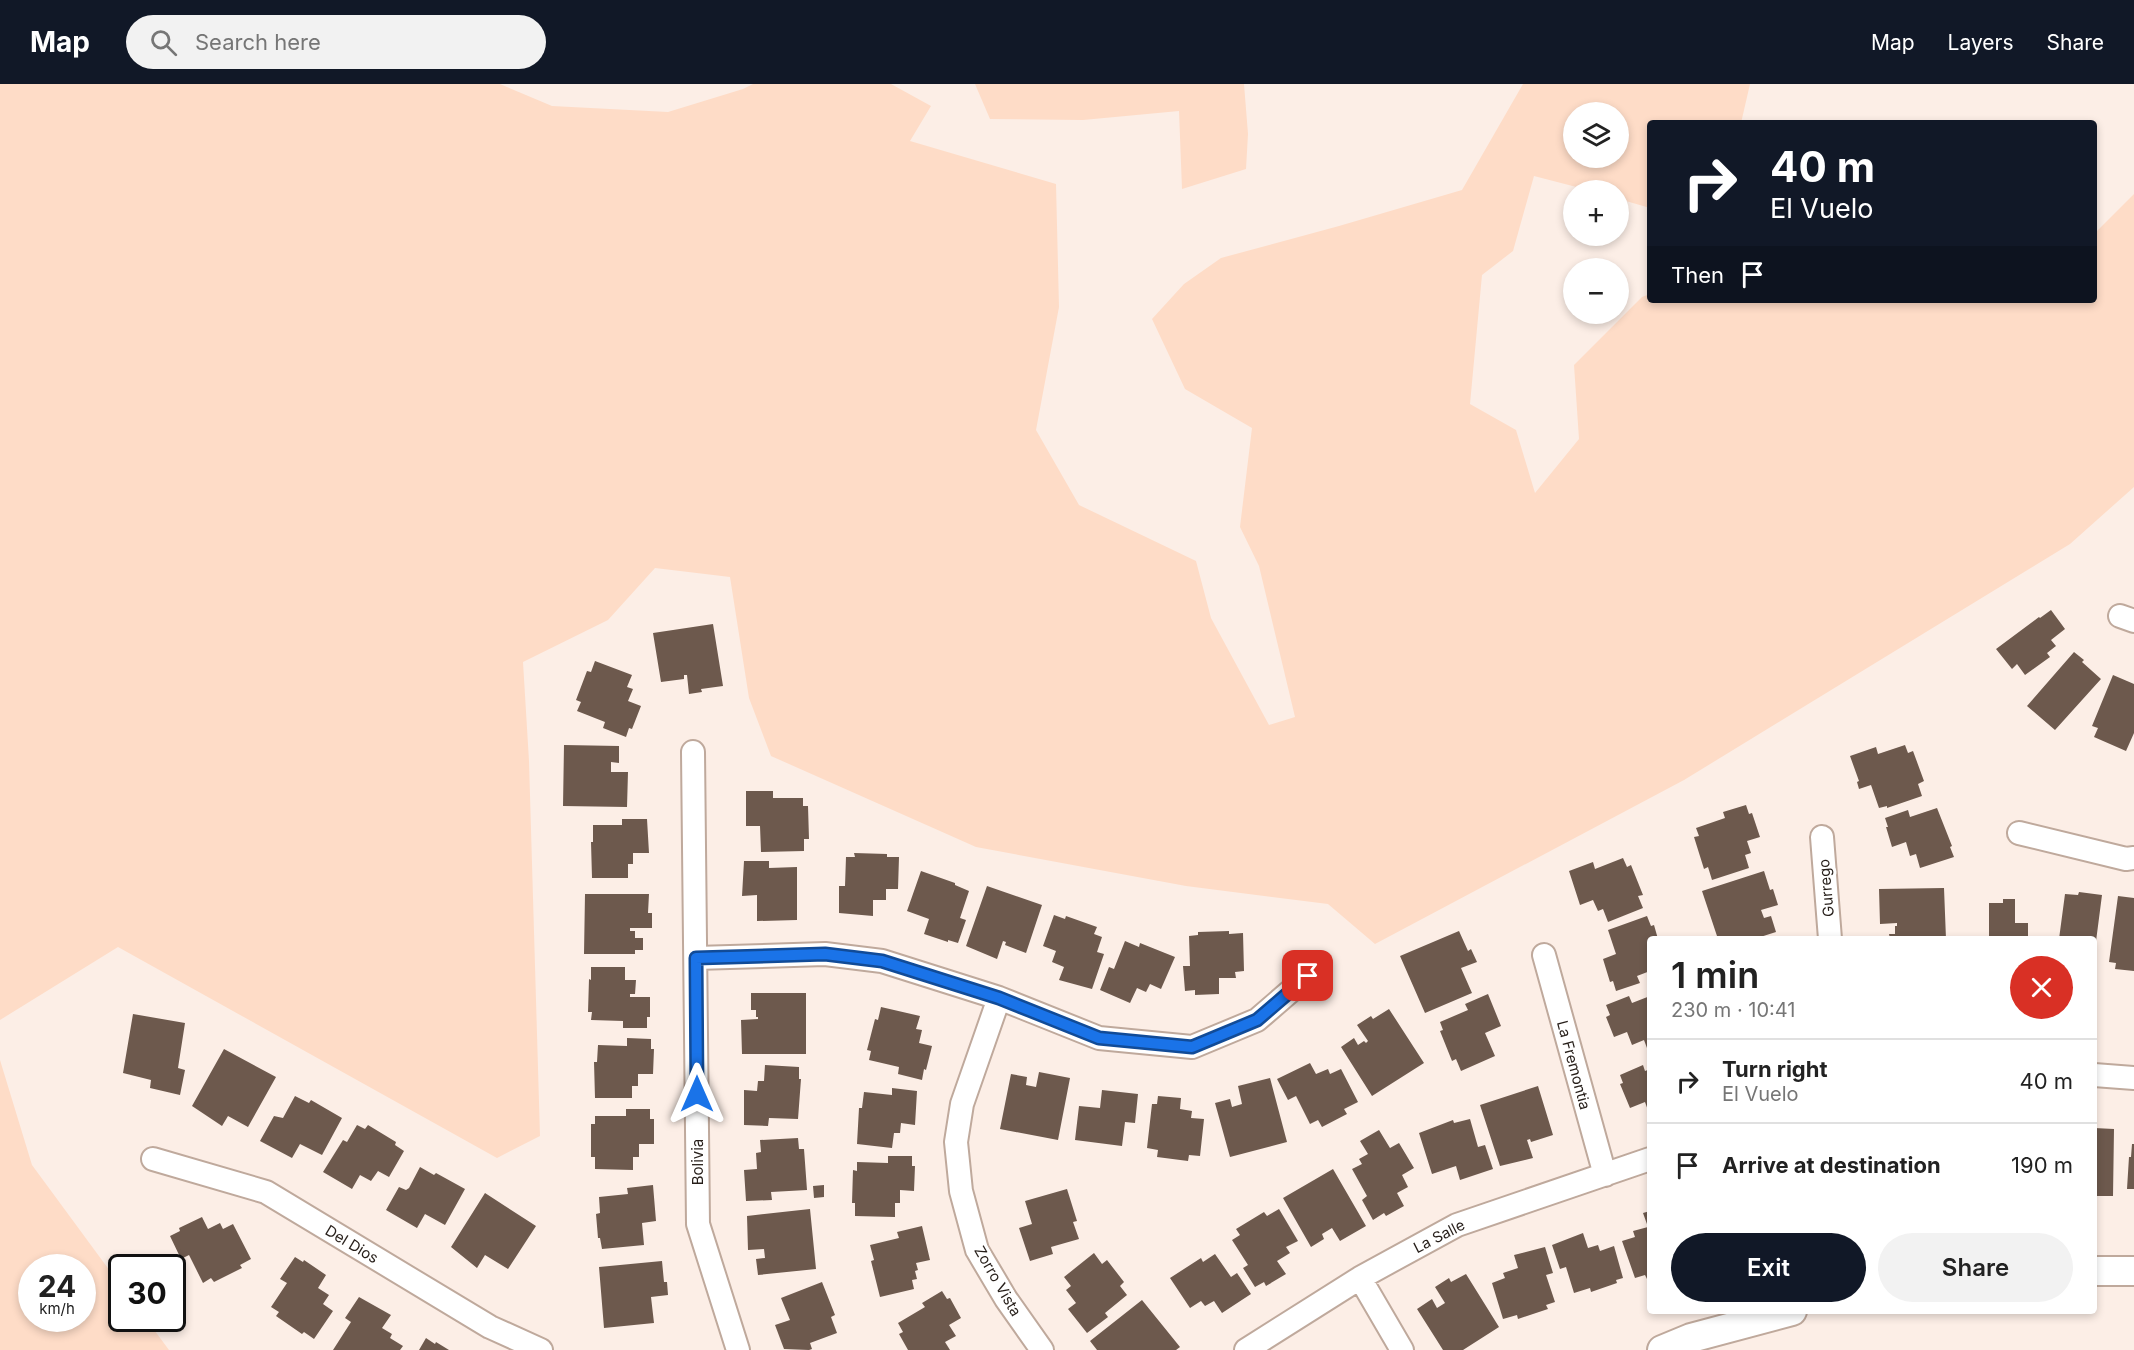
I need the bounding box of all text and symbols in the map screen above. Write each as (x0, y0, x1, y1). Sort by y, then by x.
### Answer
search box (126, 15, 546, 69)
text: Map (30, 25, 90, 59)
icon: search (147, 26, 180, 59)
text: Search here (195, 29, 321, 55)
text: Map (1871, 30, 1915, 55)
text: Layers (1948, 30, 2014, 55)
text: Share (2047, 30, 2104, 55)
map controls (1563, 102, 1629, 324)
button: layers (1563, 102, 1629, 168)
text: 40 m (1770, 141, 1875, 192)
icon: right (1671, 144, 1749, 222)
button: + (1563, 180, 1629, 246)
text: El Vuelo (1770, 192, 1873, 225)
button: − (1563, 258, 1629, 324)
icon: arrive (1736, 258, 1769, 291)
text: Then (1671, 262, 1724, 288)
street label: Gurrego (1814, 858, 1838, 918)
pin (1282, 950, 1333, 1001)
text: 1 min (1671, 953, 1759, 997)
button: close (2010, 956, 2073, 1019)
icon: arrive (1291, 959, 1324, 992)
text: 230 m · 10:41 (1671, 998, 1796, 1022)
street label: La Fremontia (1553, 1018, 1595, 1112)
text: Turn right (1722, 1056, 1828, 1082)
position arrow (665, 1062, 729, 1126)
icon: right (1671, 1065, 1704, 1098)
text: 40 m (2019, 1068, 2073, 1094)
text: El Vuelo (1722, 1082, 1799, 1106)
street label: Bolivia (688, 1139, 707, 1185)
icon: arrive (1671, 1149, 1704, 1182)
text: Arrive at destination (1722, 1152, 1941, 1178)
text: 190 m (2011, 1152, 2073, 1178)
street label: La Salle (1410, 1215, 1468, 1257)
street label: Del Dios (322, 1221, 382, 1267)
button: Exit (1671, 1233, 1866, 1302)
button: Share (1878, 1233, 2073, 1302)
street label: Zorro Vista (970, 1242, 1026, 1320)
speed limit sign: 30 (108, 1254, 186, 1332)
text: 24 (38, 1268, 76, 1304)
text: km/h (39, 1299, 75, 1318)

